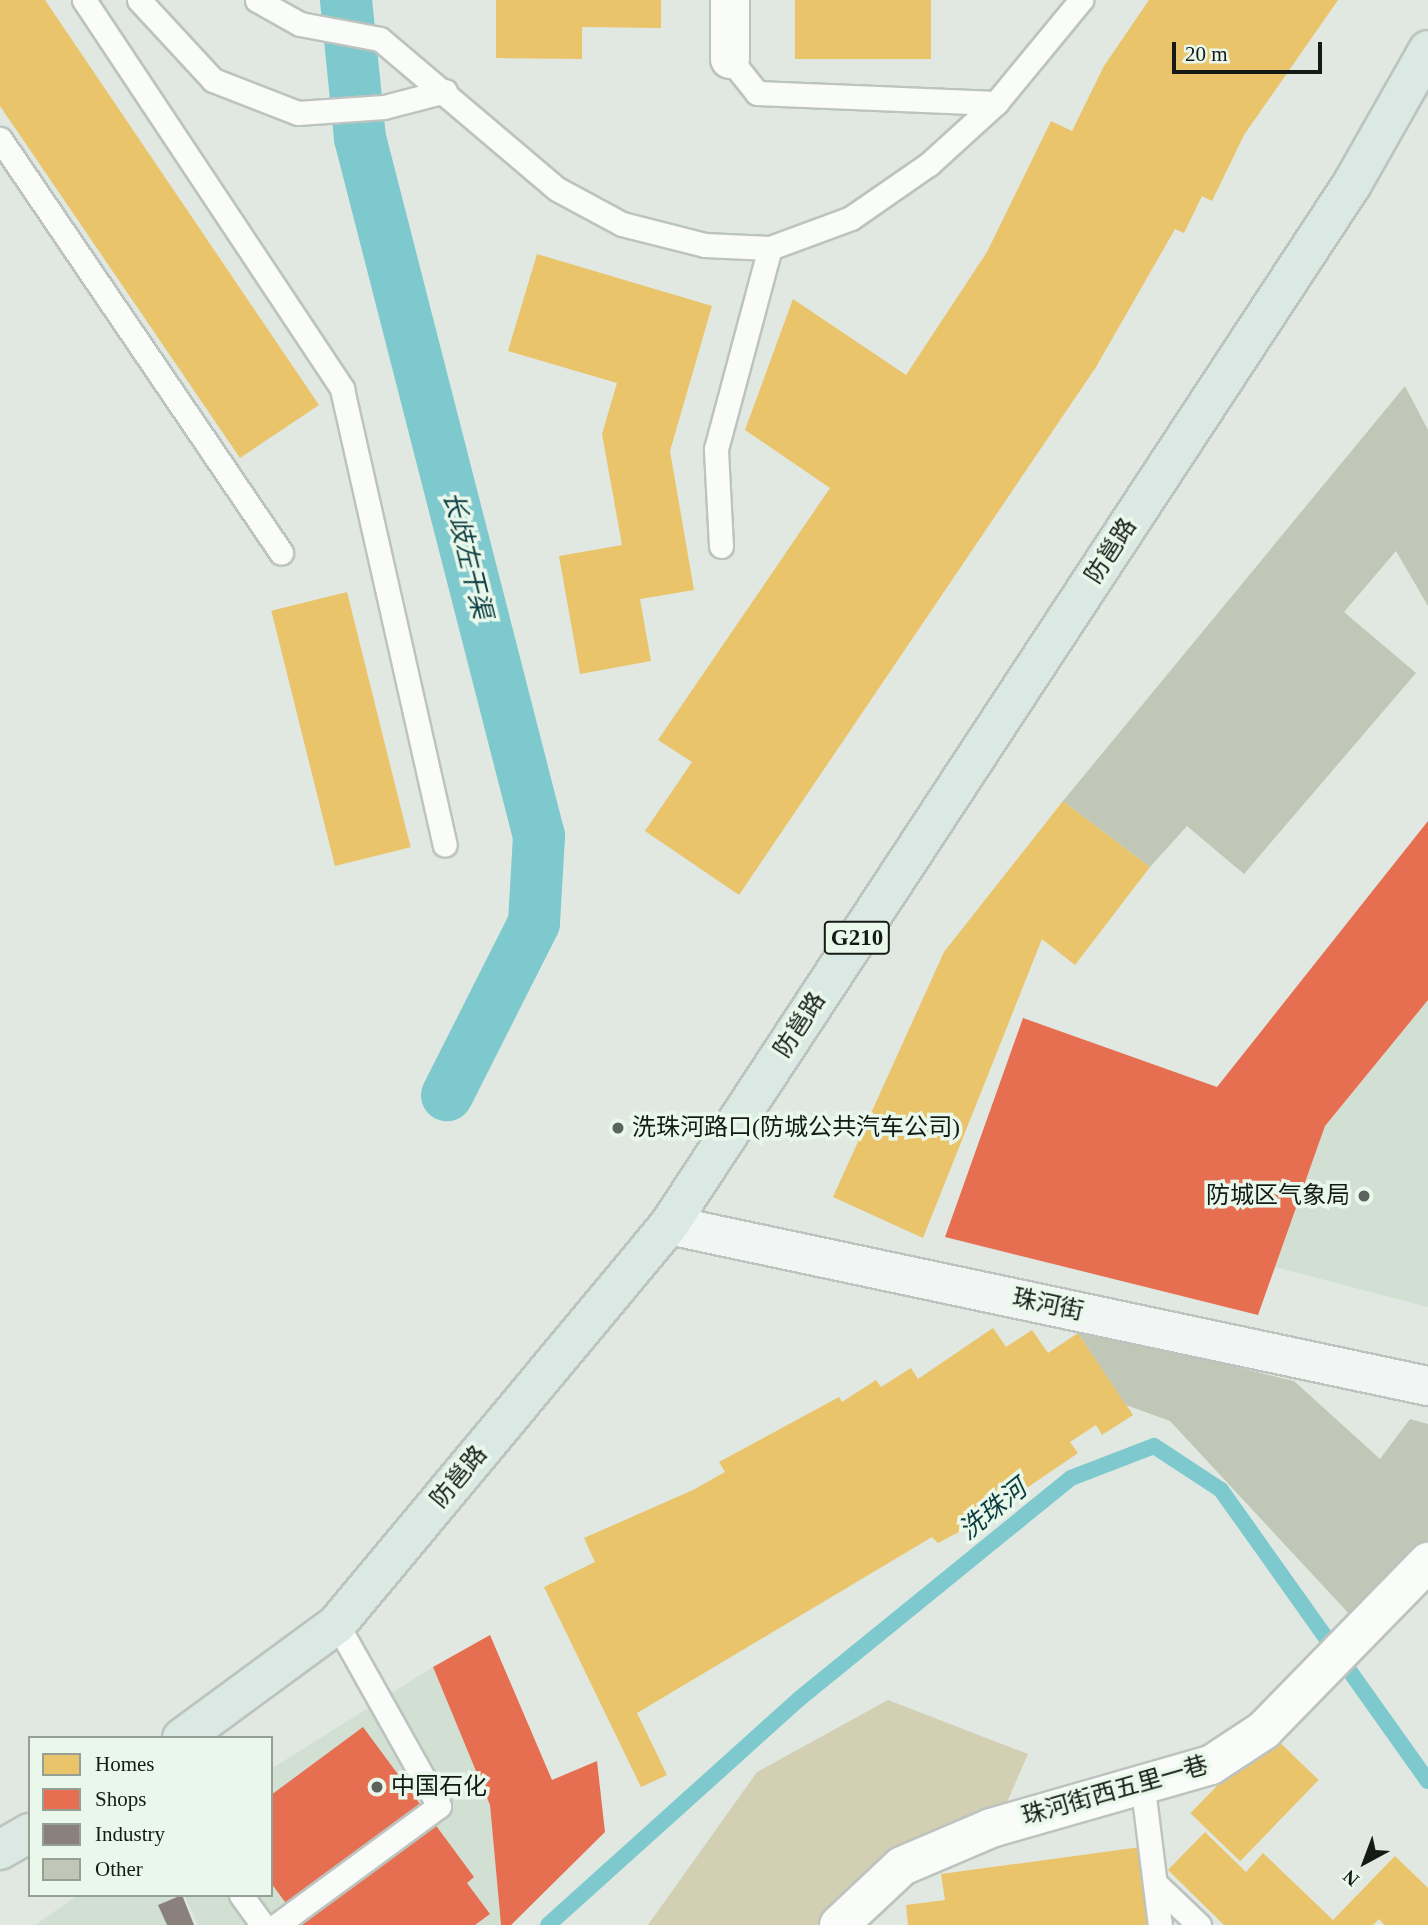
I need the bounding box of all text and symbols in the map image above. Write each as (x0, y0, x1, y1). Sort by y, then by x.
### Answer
scale bar (1176, 28, 1326, 72)
text: 20 m (1185, 42, 1228, 66)
water label: 长歧左干渠 (436, 488, 498, 622)
street label: 防邕路 (1079, 513, 1143, 589)
road number: G210 (824, 918, 890, 958)
street label: 防邕路 (768, 987, 832, 1063)
place label: 洗珠河路口(防城公共汽车公司) (632, 1114, 960, 1142)
marker: 洗珠河路口(防城公共汽车公司) (610, 1120, 626, 1136)
place label: 防城区气象局 (1206, 1182, 1350, 1210)
marker: 防城区气象局 (1356, 1188, 1372, 1204)
street label: 珠河街 (1010, 1283, 1086, 1327)
street label: 防邕路 (425, 1440, 493, 1514)
water label: 洗珠河 (953, 1473, 1033, 1547)
legend (28, 1736, 273, 1897)
street label: 珠河街西五里一巷 (1019, 1751, 1211, 1831)
text: Homes (95, 1752, 155, 1776)
place label: 中国石化 (391, 1773, 487, 1801)
marker: 中国石化 (369, 1779, 385, 1795)
text: Shops (95, 1787, 146, 1811)
text: Industry (95, 1822, 165, 1846)
north arrow (1330, 1827, 1400, 1897)
text: Other (95, 1857, 143, 1881)
text: N (1339, 1866, 1363, 1891)

